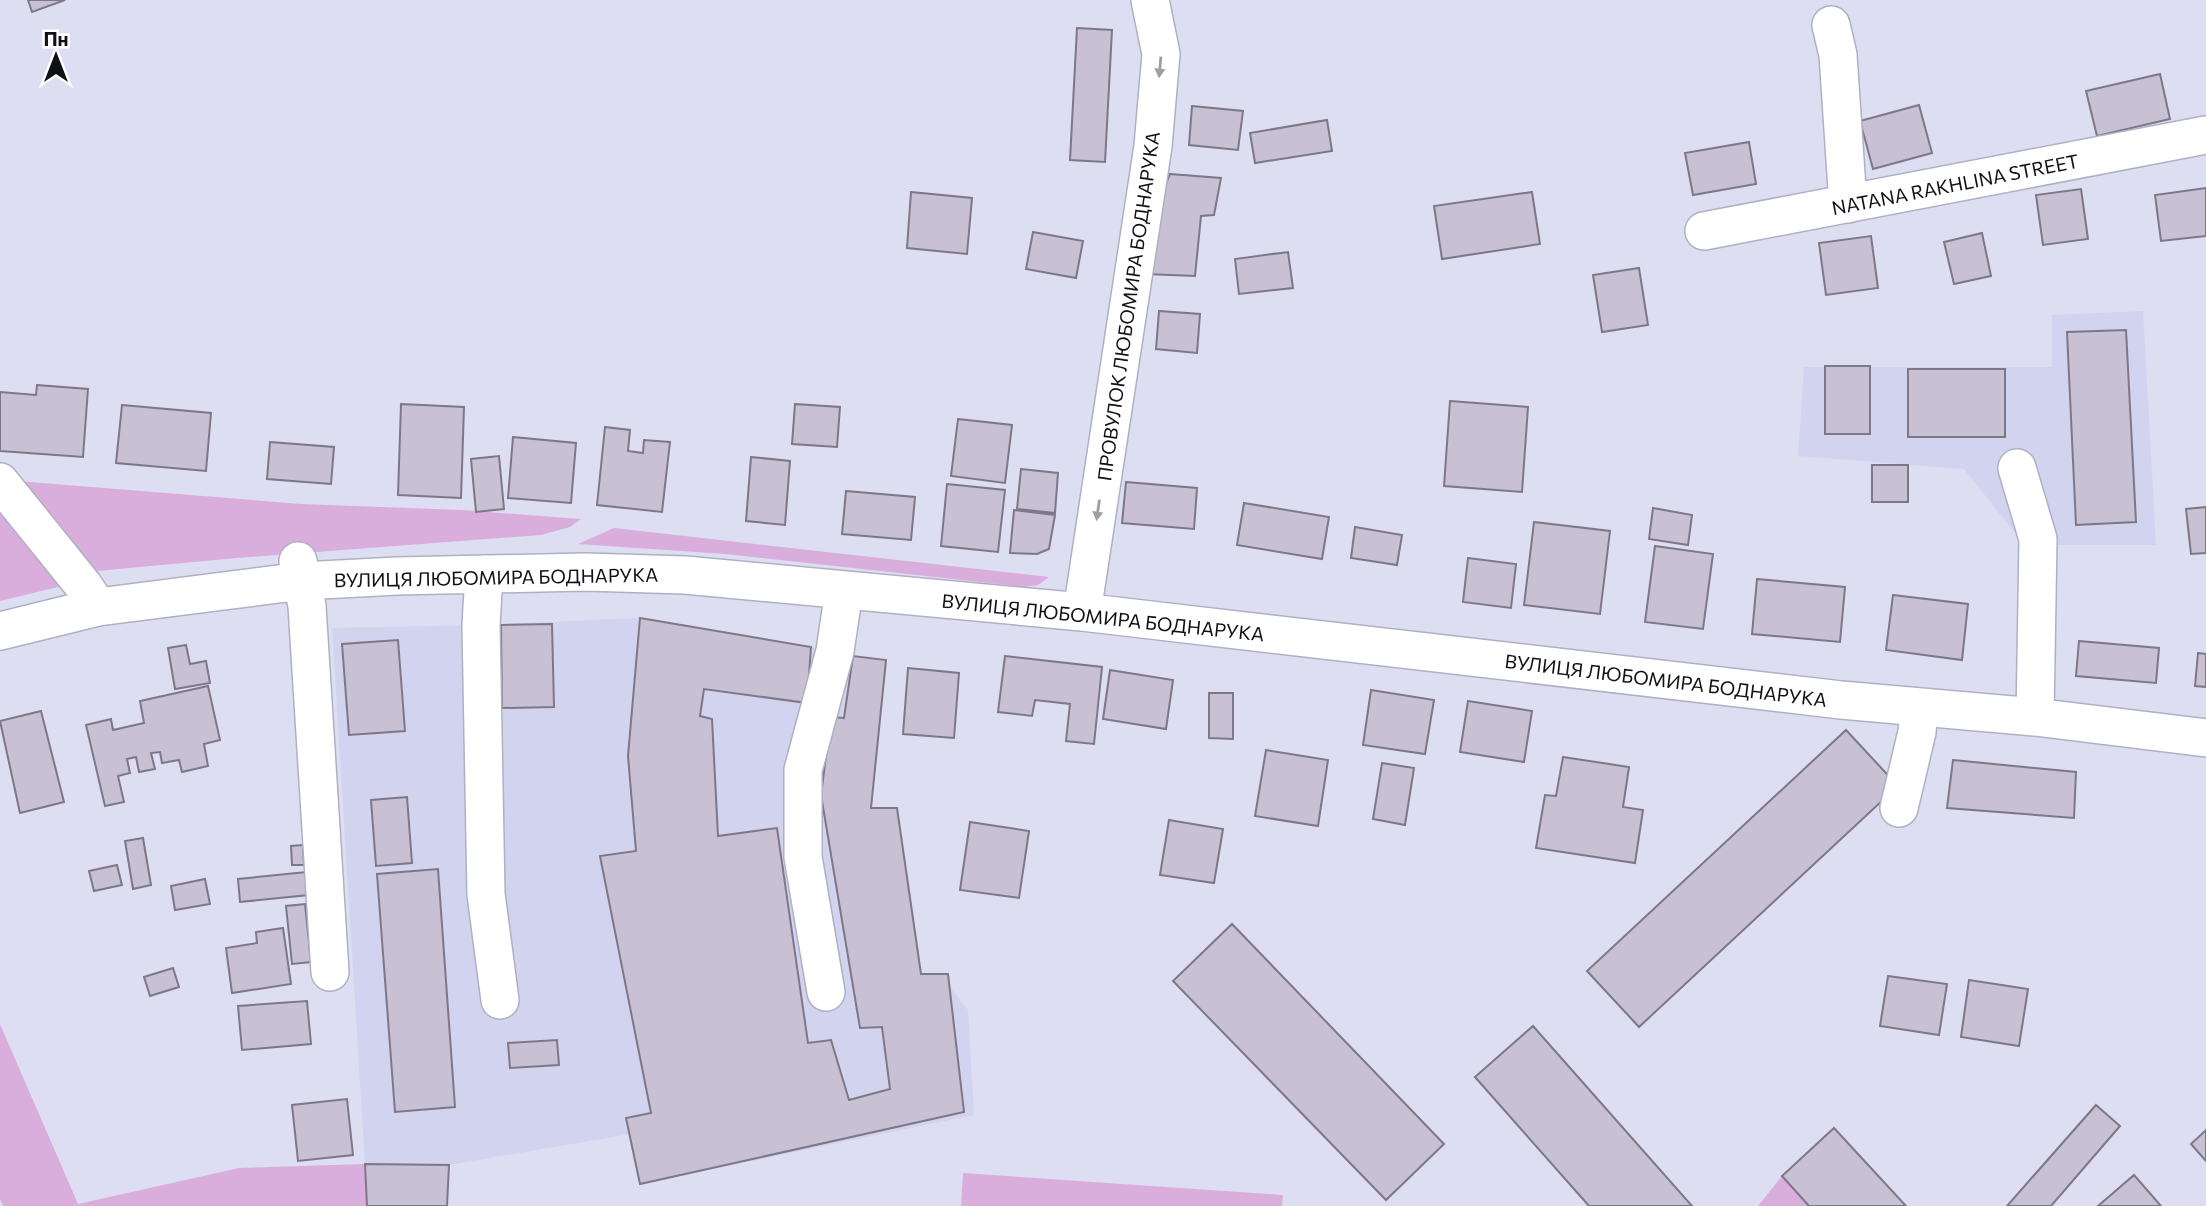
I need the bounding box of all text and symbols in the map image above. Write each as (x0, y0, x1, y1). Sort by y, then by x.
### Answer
north arrow (21, 21, 91, 91)
text: Пн (43, 27, 69, 50)
one-way arrow (1154, 56, 1165, 78)
street label: ПРОВУЛОК ЛЮБОМИРА БОДНАРУКА (1092, 130, 1164, 482)
street label: NATANA RAKHLINA STREET (1830, 149, 2080, 219)
one-way arrow (1092, 500, 1103, 522)
street label: ВУЛИЦЯ ЛЮБОМИРА БОДНАРУКА (334, 563, 658, 591)
street label: ВУЛИЦЯ ЛЮБОМИРА БОДНАРУКА (940, 589, 1266, 645)
street label: ВУЛИЦЯ ЛЮБОМИРА БОДНАРУКА (1504, 649, 1828, 711)

